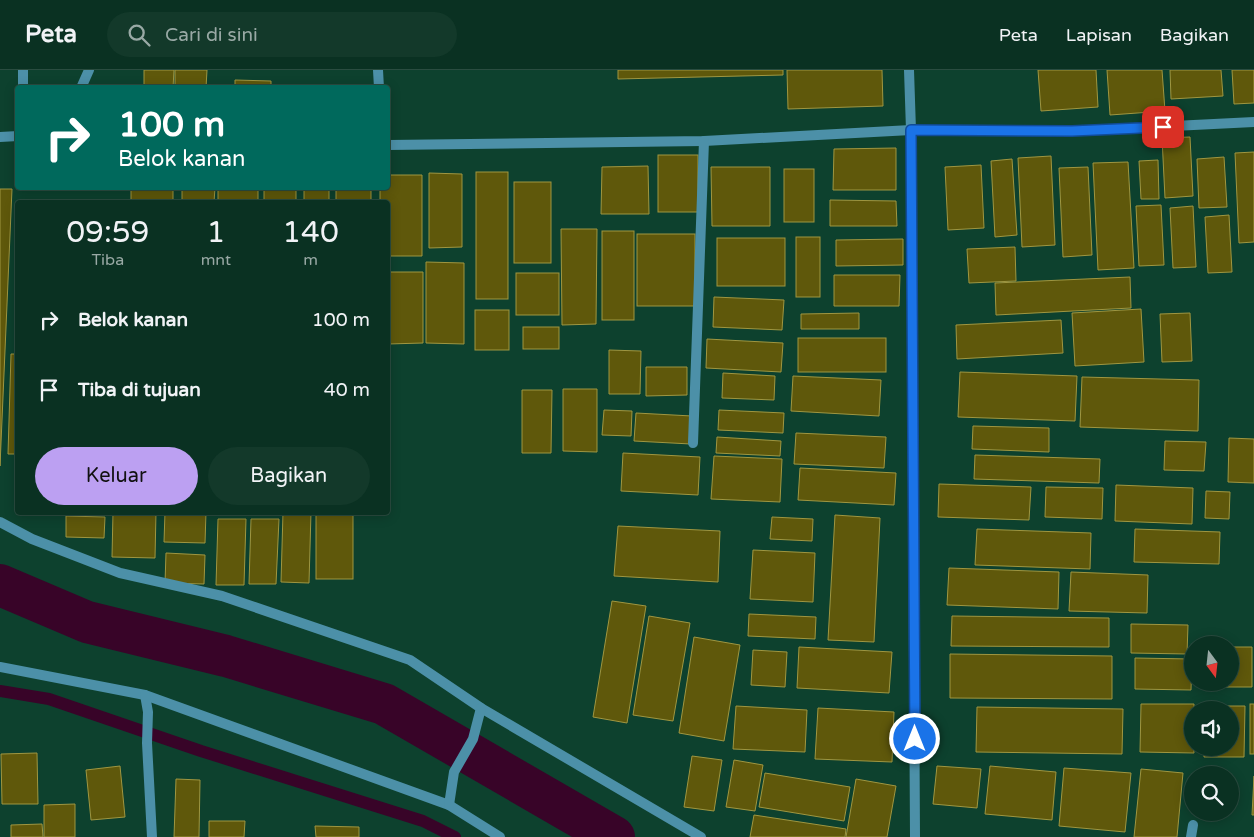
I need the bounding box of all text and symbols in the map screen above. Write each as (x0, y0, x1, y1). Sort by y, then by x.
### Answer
search box (107, 12, 457, 57)
text: Peta (25, 20, 77, 49)
icon: search (125, 21, 153, 49)
text: Cari di sini (165, 24, 258, 46)
text: Peta (999, 24, 1038, 46)
text: Lapisan (1066, 24, 1132, 46)
text: Bagikan (1160, 24, 1229, 46)
text: 100 m (118, 104, 225, 146)
icon: right (35, 105, 100, 170)
pin (1142, 106, 1184, 148)
icon: arrive (1149, 113, 1177, 141)
text: Belok kanan (118, 146, 245, 172)
text: 09:59 (66, 214, 149, 251)
text: 1 (206, 214, 225, 251)
text: 140 (282, 214, 339, 251)
text: Tiba (91, 250, 124, 270)
text: mnt (201, 250, 231, 270)
text: m (303, 250, 318, 270)
icon: right (35, 306, 63, 334)
text: Belok kanan (78, 309, 188, 331)
text: 100 m (312, 309, 370, 331)
icon: arrive (35, 376, 63, 404)
text: Tiba di tujuan (78, 379, 201, 401)
text: 40 m (324, 379, 370, 401)
button: Keluar (35, 447, 198, 505)
button: Bagikan (208, 447, 370, 505)
north arrow (1184, 636, 1239, 691)
map controls (1184, 636, 1239, 821)
button: sound (1184, 701, 1239, 756)
position arrow (888, 712, 940, 764)
button: search (1184, 766, 1239, 821)

